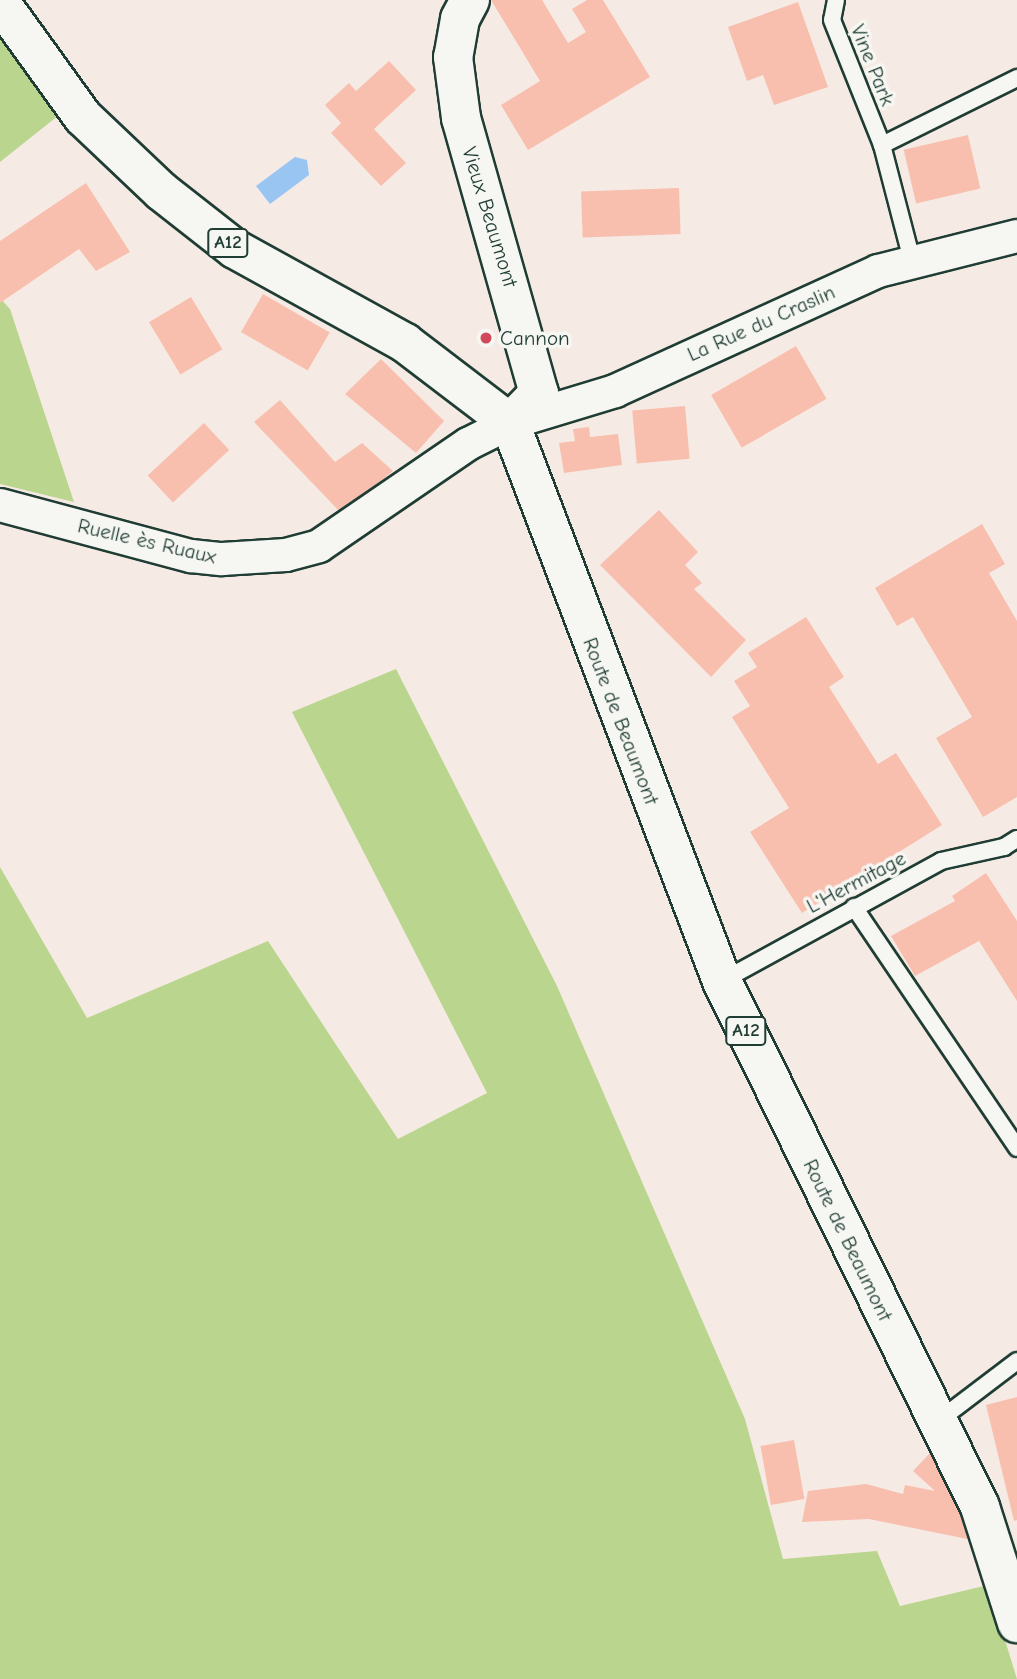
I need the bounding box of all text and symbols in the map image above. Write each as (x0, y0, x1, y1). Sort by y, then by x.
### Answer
street label: Vine Park (845, 21, 901, 109)
street label: Vieux Beaumont (457, 144, 523, 290)
road number: A12 (207, 228, 249, 258)
street label: La Rue du Craslin (683, 279, 839, 367)
place label: Cannon (500, 325, 570, 351)
marker: Cannon (478, 330, 494, 346)
street label: Ruelle ès Ruaux (75, 513, 219, 569)
street label: Route de Beaumont (578, 634, 664, 808)
street label: L'Hermitage (802, 845, 910, 919)
road number: A12 (725, 1015, 767, 1046)
street label: Route de Beaumont (798, 1155, 898, 1325)

